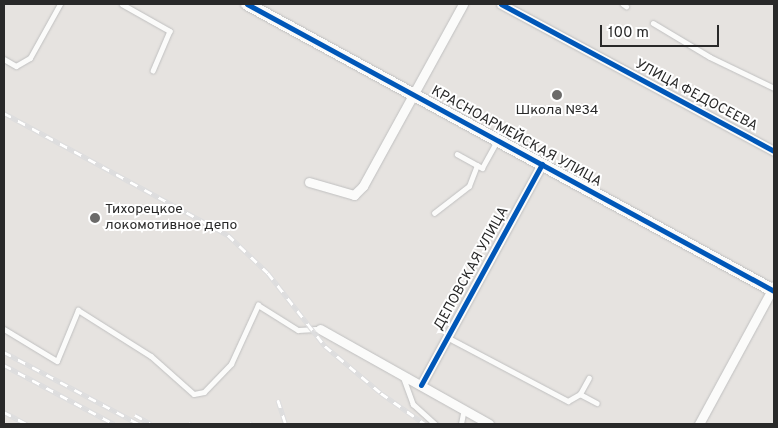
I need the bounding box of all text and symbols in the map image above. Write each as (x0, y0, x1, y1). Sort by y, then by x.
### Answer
scale bar (603, 15, 722, 47)
text: 100 m (608, 24, 649, 43)
street label: УЛИЦА ФЕДОСЕЕВА (632, 56, 760, 136)
street label: КРАСНОАРМЕЙСКАЯ УЛИЦА (428, 83, 604, 191)
marker: Школа №34 (551, 89, 563, 101)
place label: Школа №34 (515, 103, 599, 119)
place label: Тихорецкое локомотивное депо (105, 202, 237, 234)
street label: ДЕПОВСКАЯ УЛИЦА (431, 204, 513, 334)
marker: Тихорецкое локомотивное депо (89, 212, 101, 224)

